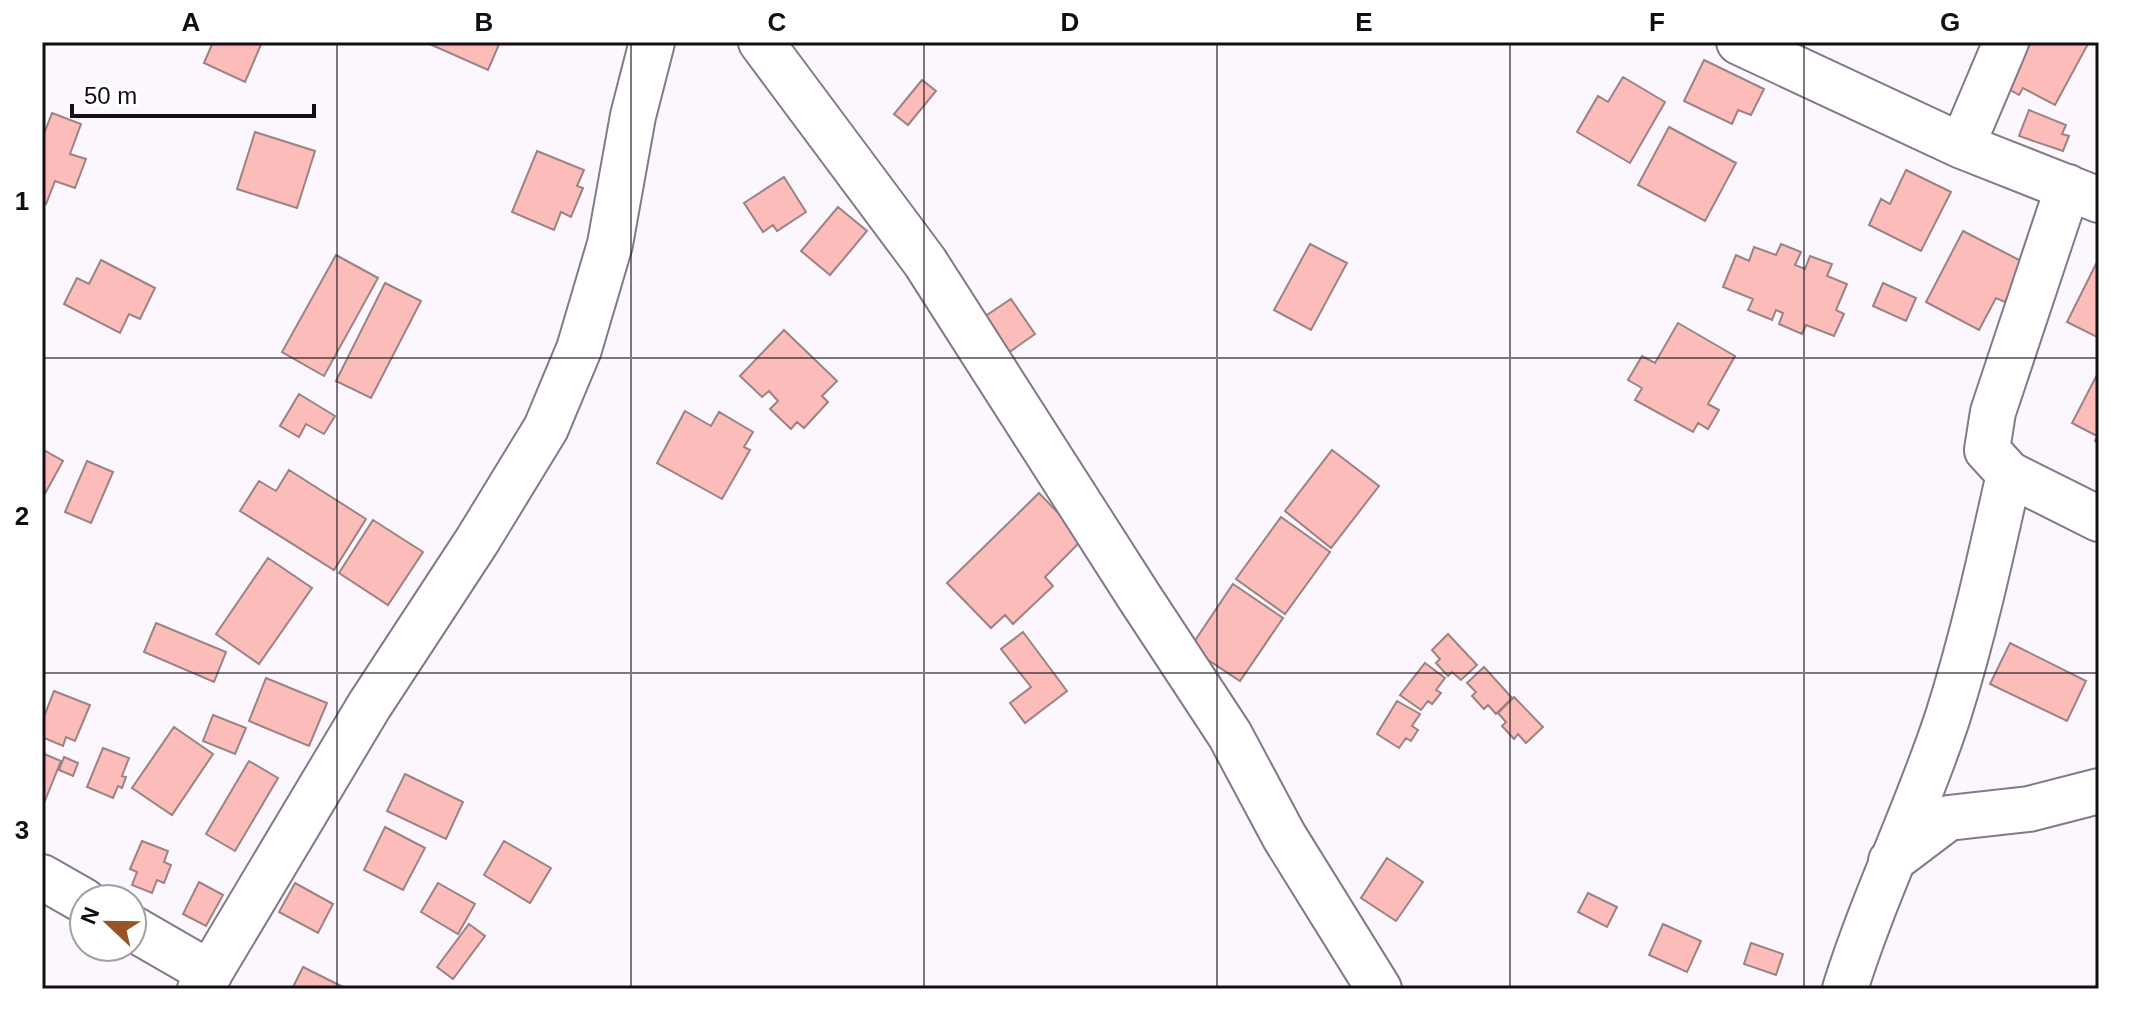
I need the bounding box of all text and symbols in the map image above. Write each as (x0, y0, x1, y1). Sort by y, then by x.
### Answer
text: A (182, 7, 201, 37)
text: B (475, 7, 493, 37)
text: C (768, 7, 787, 37)
text: D (1061, 7, 1079, 37)
text: E (1355, 7, 1373, 37)
text: F (1649, 7, 1665, 37)
text: G (1940, 7, 1960, 37)
scale bar (72, 68, 314, 118)
text: 50 m (84, 82, 137, 109)
text: 1 (15, 186, 29, 216)
text: 2 (15, 501, 29, 531)
text: 3 (15, 815, 29, 845)
north arrow (68, 883, 148, 963)
text: N (75, 904, 104, 928)

